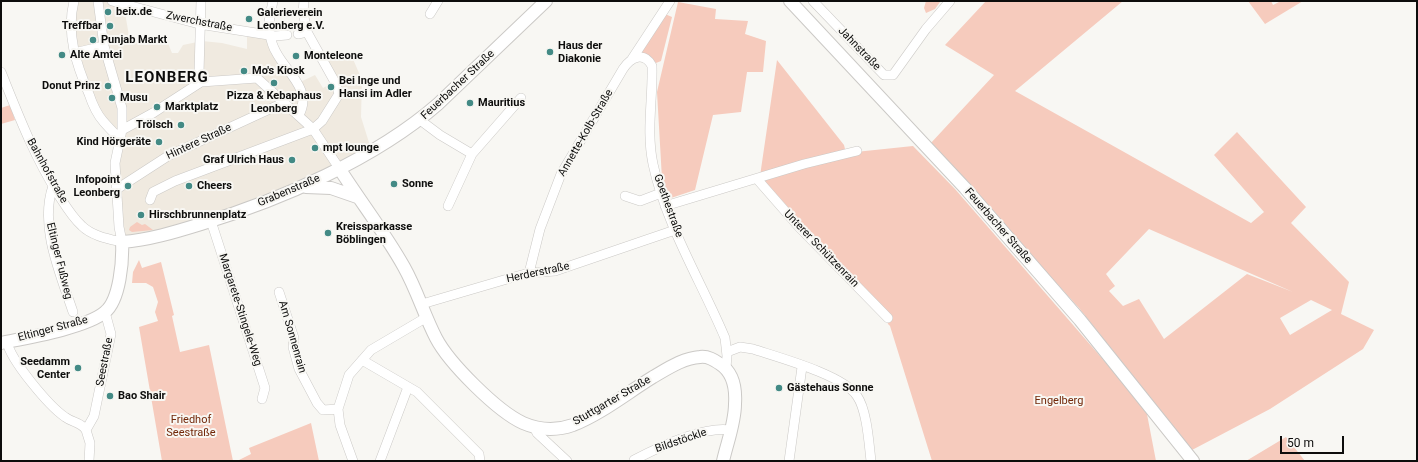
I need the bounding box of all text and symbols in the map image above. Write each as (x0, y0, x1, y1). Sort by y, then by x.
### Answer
place label: beix.de (116, 5, 152, 19)
place label: Galerieverein Leonberg e.V. (257, 6, 325, 32)
marker: beix.de (103, 7, 113, 17)
street label: Zwerchstraße (165, 9, 233, 35)
marker: Galerieverein Leonberg e.V. (244, 14, 254, 24)
place label: Treffbar (62, 19, 102, 33)
marker: Treffbar (105, 21, 115, 31)
street label: Jahnstraße (835, 25, 883, 73)
place label: Punjab Markt (101, 33, 167, 47)
marker: Punjab Markt (88, 35, 98, 45)
place label: Haus der Diakonie (558, 39, 602, 65)
marker: Haus der Diakonie (545, 47, 555, 57)
place label: Alte Amtei (70, 48, 122, 62)
street label: Feuerbacher Straße (419, 48, 497, 122)
place label: Monteleone (304, 49, 363, 63)
marker: Alte Amtei (57, 50, 67, 60)
marker: Monteleone (291, 51, 301, 61)
place label: Mo's Kiosk (252, 64, 305, 78)
marker: Mo's Kiosk (239, 66, 249, 76)
district label: LEONBERG (125, 69, 209, 87)
place label: Bei Inge und Hansi im Adler (339, 74, 412, 100)
marker: Pizza & Kebaphaus Leonberg (269, 78, 279, 88)
place label: Donut Prinz (42, 79, 100, 93)
marker: Donut Prinz (103, 81, 113, 91)
marker: Bei Inge und Hansi im Adler (326, 82, 336, 92)
street label: Annette-Kolb-Straße (556, 87, 616, 179)
place label: Pizza & Kebaphaus Leonberg (227, 89, 321, 115)
place label: Musu (120, 91, 148, 105)
marker: Musu (107, 93, 117, 103)
place label: Mauritius (478, 96, 525, 110)
marker: Mauritius (465, 98, 475, 108)
place label: Marktplatz (165, 100, 218, 114)
marker: Marktplatz (152, 102, 162, 112)
place label: Trölsch (136, 118, 173, 132)
marker: Trölsch (176, 120, 186, 130)
street label: Hintere Straße (164, 121, 234, 163)
place label: Kind Hörgeräte (76, 135, 151, 149)
street label: Bahnhofstraße (24, 136, 70, 206)
marker: Kind Hörgeräte (154, 137, 164, 147)
place label: mpt lounge (323, 141, 379, 155)
marker: mpt lounge (310, 143, 320, 153)
place label: Graf Ulrich Haus (203, 153, 284, 167)
marker: Graf Ulrich Haus (287, 155, 297, 165)
street label: Grabenstraße (256, 172, 322, 210)
place label: Infopoint Leonberg (73, 173, 120, 199)
street label: Goethestraße (650, 173, 686, 239)
place label: Sonne (402, 177, 433, 191)
place label: Cheers (197, 179, 232, 193)
marker: Sonne (389, 179, 399, 189)
marker: Infopoint Leonberg (123, 181, 133, 191)
marker: Cheers (184, 181, 194, 191)
street label: Feuerbacher Straße (962, 186, 1034, 266)
place label: Hirschbrunnenplatz (149, 208, 246, 222)
street label: Unterer Schützenrain (781, 208, 861, 290)
marker: Hirschbrunnenplatz (136, 210, 146, 220)
place label: Kreissparkasse Böblingen (336, 220, 412, 246)
street label: Eltinger Fußweg (43, 221, 75, 301)
marker: Kreissparkasse Böblingen (323, 228, 333, 238)
street label: Margarete-Stingele-Weg (216, 252, 264, 368)
street label: Herderstraße (505, 260, 571, 286)
street label: Am Sonnenrain (275, 299, 309, 375)
street label: Eltinger Straße (17, 313, 89, 345)
street label: Seestraße (94, 337, 116, 387)
place label: Seedamm Center (20, 355, 70, 381)
marker: Seedamm Center (73, 363, 83, 373)
street label: Stuttgarter Straße (571, 373, 653, 429)
place label: Gästehaus Sonne (787, 381, 874, 395)
marker: Gästehaus Sonne (774, 383, 784, 393)
place label: Bao Shair (118, 389, 166, 403)
marker: Bao Shair (105, 391, 115, 401)
park label: Engelberg (1035, 394, 1083, 408)
park label: Friedhof Seestraße (166, 413, 216, 439)
street label: Bildstöckle (653, 426, 709, 456)
scale bar (1282, 428, 1346, 454)
text: 50 m (1287, 436, 1314, 450)

